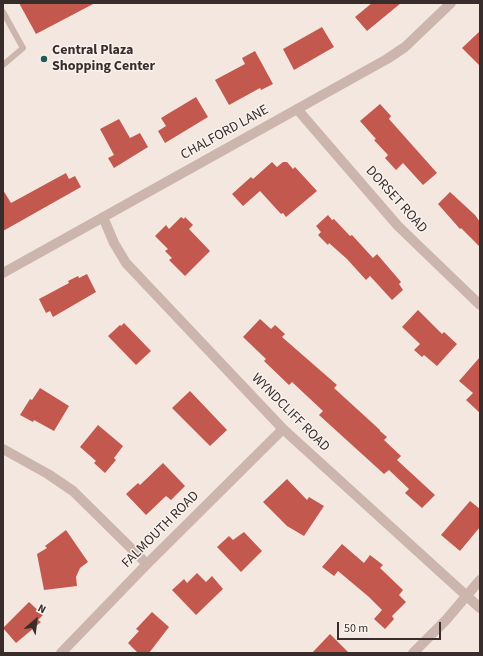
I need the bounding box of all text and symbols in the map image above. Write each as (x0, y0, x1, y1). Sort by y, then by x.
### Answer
place label: Central Plaza Shopping Center (52, 43, 155, 76)
marker: Central Plaza Shopping Center (39, 54, 49, 64)
street label: CHALFORD LANE (178, 102, 272, 164)
street label: DORSET ROAD (362, 163, 430, 237)
street label: WYNDCLIFF ROAD (247, 370, 333, 456)
street label: FALMOUTH ROAD (119, 488, 203, 572)
north arrow (16, 600, 56, 640)
text: N (35, 601, 49, 617)
scale bar (339, 614, 443, 640)
text: 50 m (344, 620, 368, 637)

